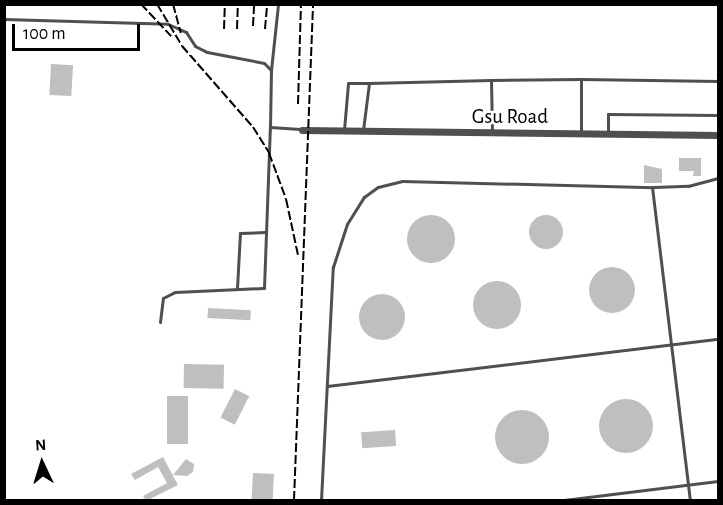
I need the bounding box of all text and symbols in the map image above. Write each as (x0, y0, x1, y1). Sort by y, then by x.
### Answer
scale bar (15, 12, 142, 50)
text: 100 m (23, 25, 66, 43)
street label: Gsu Road (472, 104, 548, 130)
north arrow (12, 433, 72, 493)
text: N (35, 437, 47, 453)

